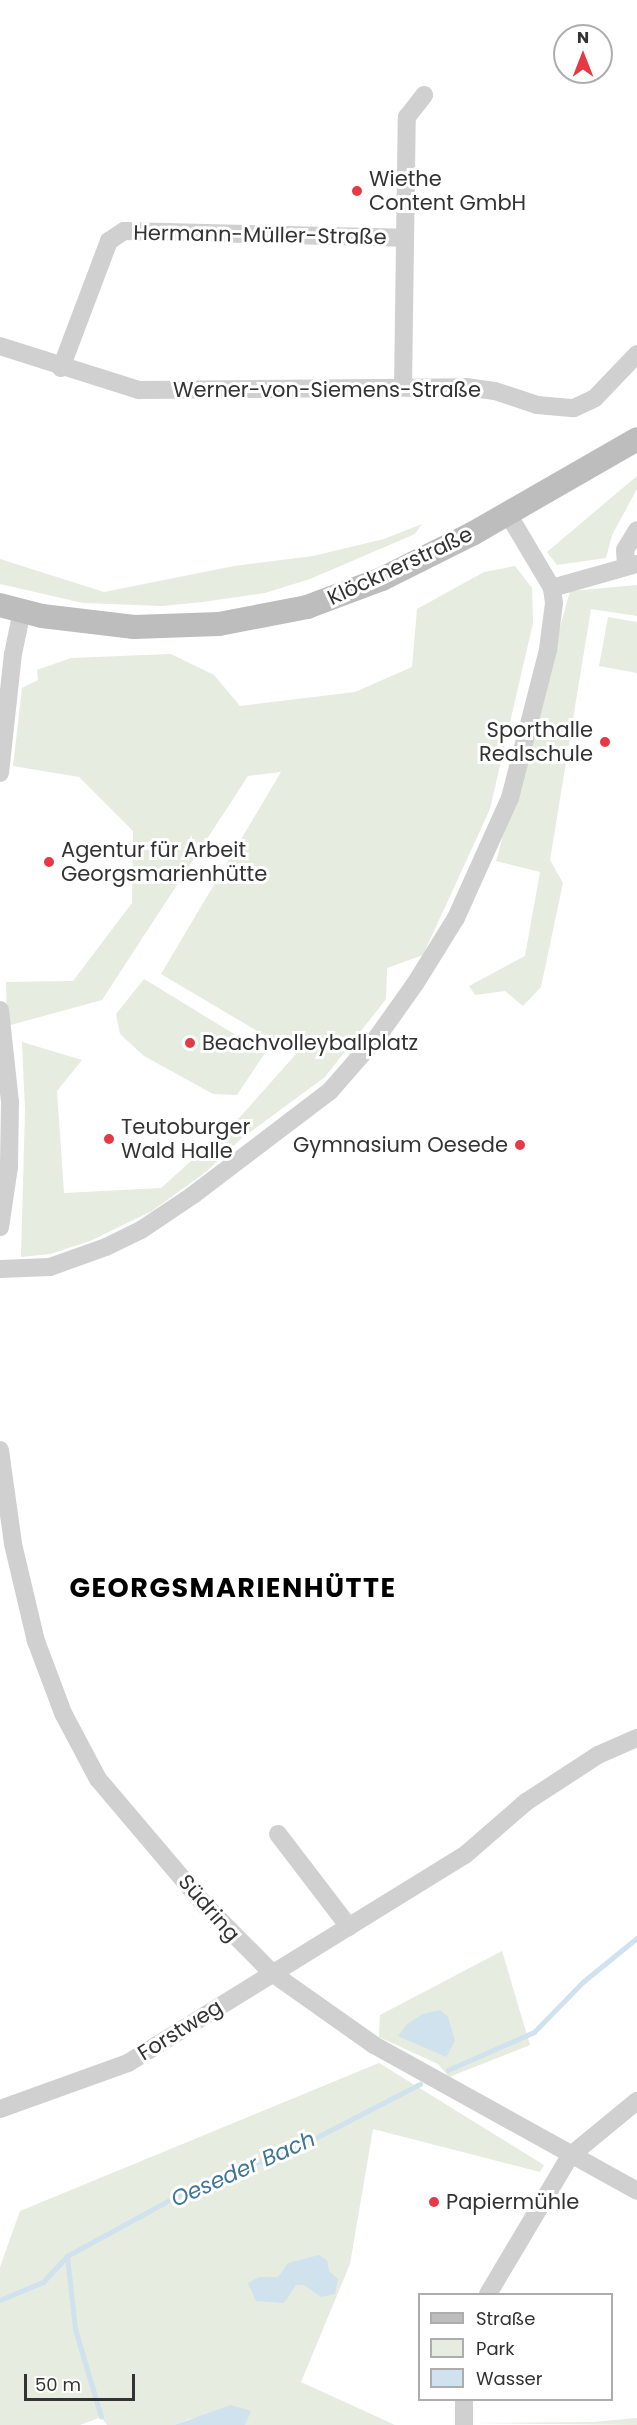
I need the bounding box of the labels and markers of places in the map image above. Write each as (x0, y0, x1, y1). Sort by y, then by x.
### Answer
place label: Wiethe Content GmbH (369, 166, 526, 216)
marker: Wiethe Content GmbH (350, 184, 364, 198)
place label: Sporthalle Realschule (479, 717, 593, 767)
marker: Sporthalle Realschule (598, 735, 612, 749)
place label: Agentur für Arbeit Georgsmarienhütte (61, 837, 267, 887)
marker: Agentur für Arbeit Georgsmarienhütte (42, 855, 56, 869)
place label: Beachvolleyballplatz (202, 1030, 418, 1056)
marker: Beachvolleyballplatz (183, 1036, 197, 1050)
place label: Teutoburger Wald Halle (121, 1114, 250, 1164)
marker: Teutoburger Wald Halle (102, 1132, 116, 1146)
place label: Gymnasium Oesede (293, 1132, 508, 1158)
marker: Gymnasium Oesede (513, 1138, 527, 1152)
place label: Papiermühle (446, 2189, 579, 2215)
marker: Papiermühle (427, 2195, 441, 2209)

